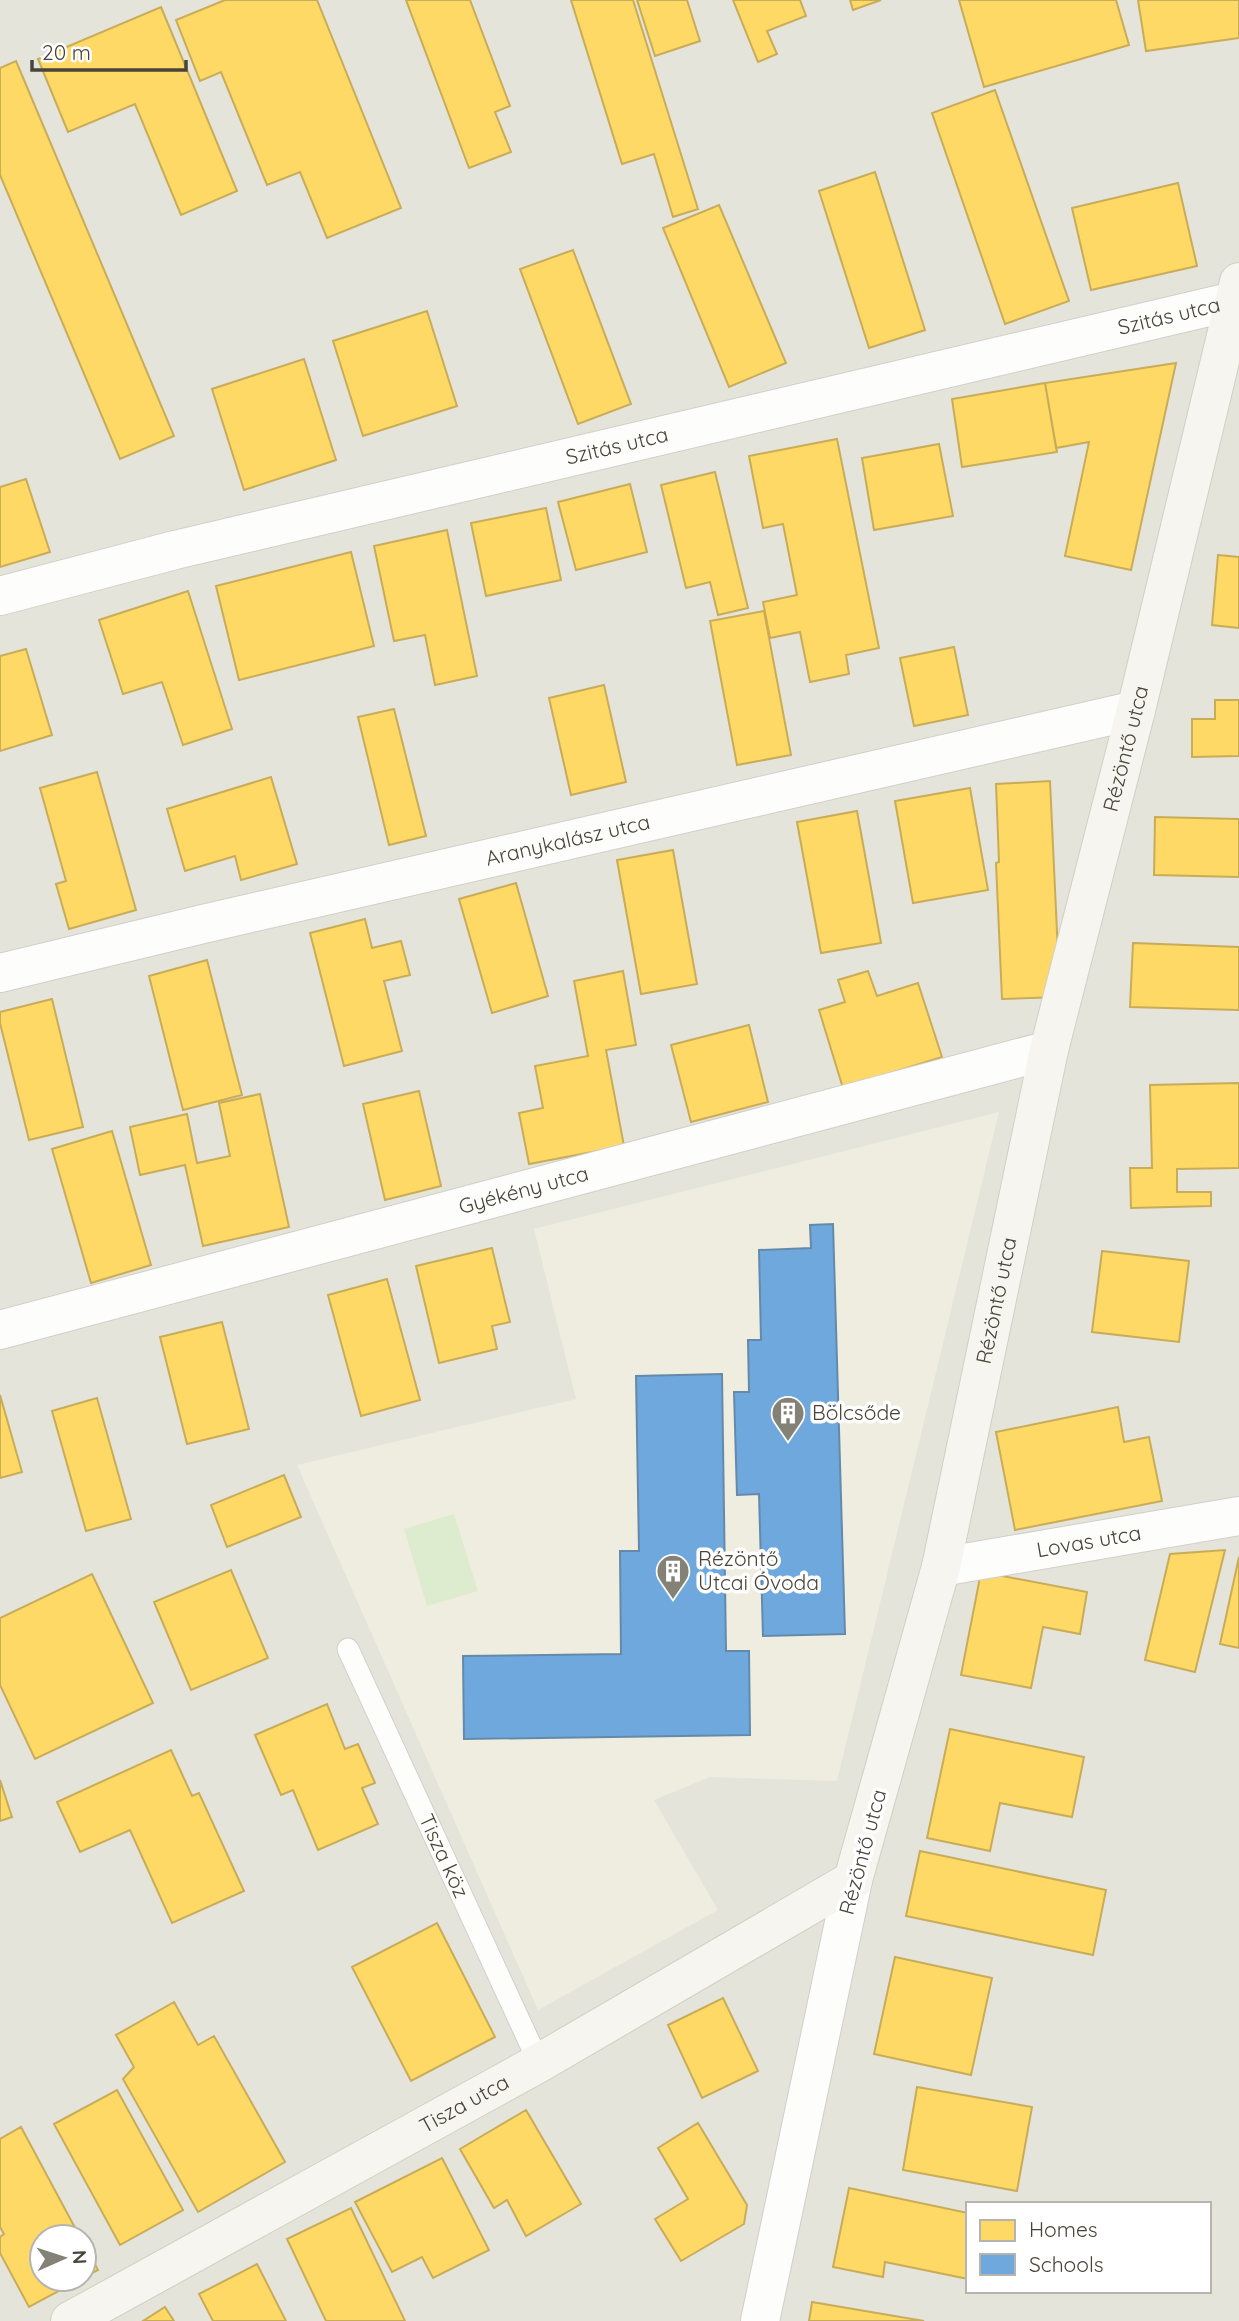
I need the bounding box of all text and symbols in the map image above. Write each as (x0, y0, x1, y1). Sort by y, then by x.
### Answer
scale bar (32, 28, 186, 72)
text: 20 m (42, 39, 91, 65)
street label: Szitás utca (1115, 291, 1223, 340)
street label: Szitás utca (563, 420, 671, 470)
street label: Rézöntő utca (1097, 683, 1153, 814)
street label: Aranykalász utca (483, 808, 652, 871)
street label: Gyékény utca (456, 1160, 591, 1219)
street label: Rézöntő utca (970, 1235, 1022, 1366)
building icon: Bölcsőde (769, 1394, 807, 1443)
place label: Bölcsőde (812, 1399, 901, 1425)
street label: Lovas utca (1034, 1519, 1143, 1562)
place label: Rézöntő Utcai Óvoda (698, 1545, 819, 1595)
building icon: Rézöntő Utcai Óvoda (654, 1552, 692, 1601)
street label: Rézöntő utca (833, 1786, 891, 1917)
street label: Tisza köz (414, 1810, 475, 1902)
street label: Tisza utca (415, 2068, 513, 2138)
legend (966, 2202, 1211, 2293)
text: Homes (1029, 2216, 1098, 2242)
north arrow (28, 2223, 98, 2293)
text: N (68, 2250, 92, 2265)
text: Schools (1029, 2251, 1104, 2277)

